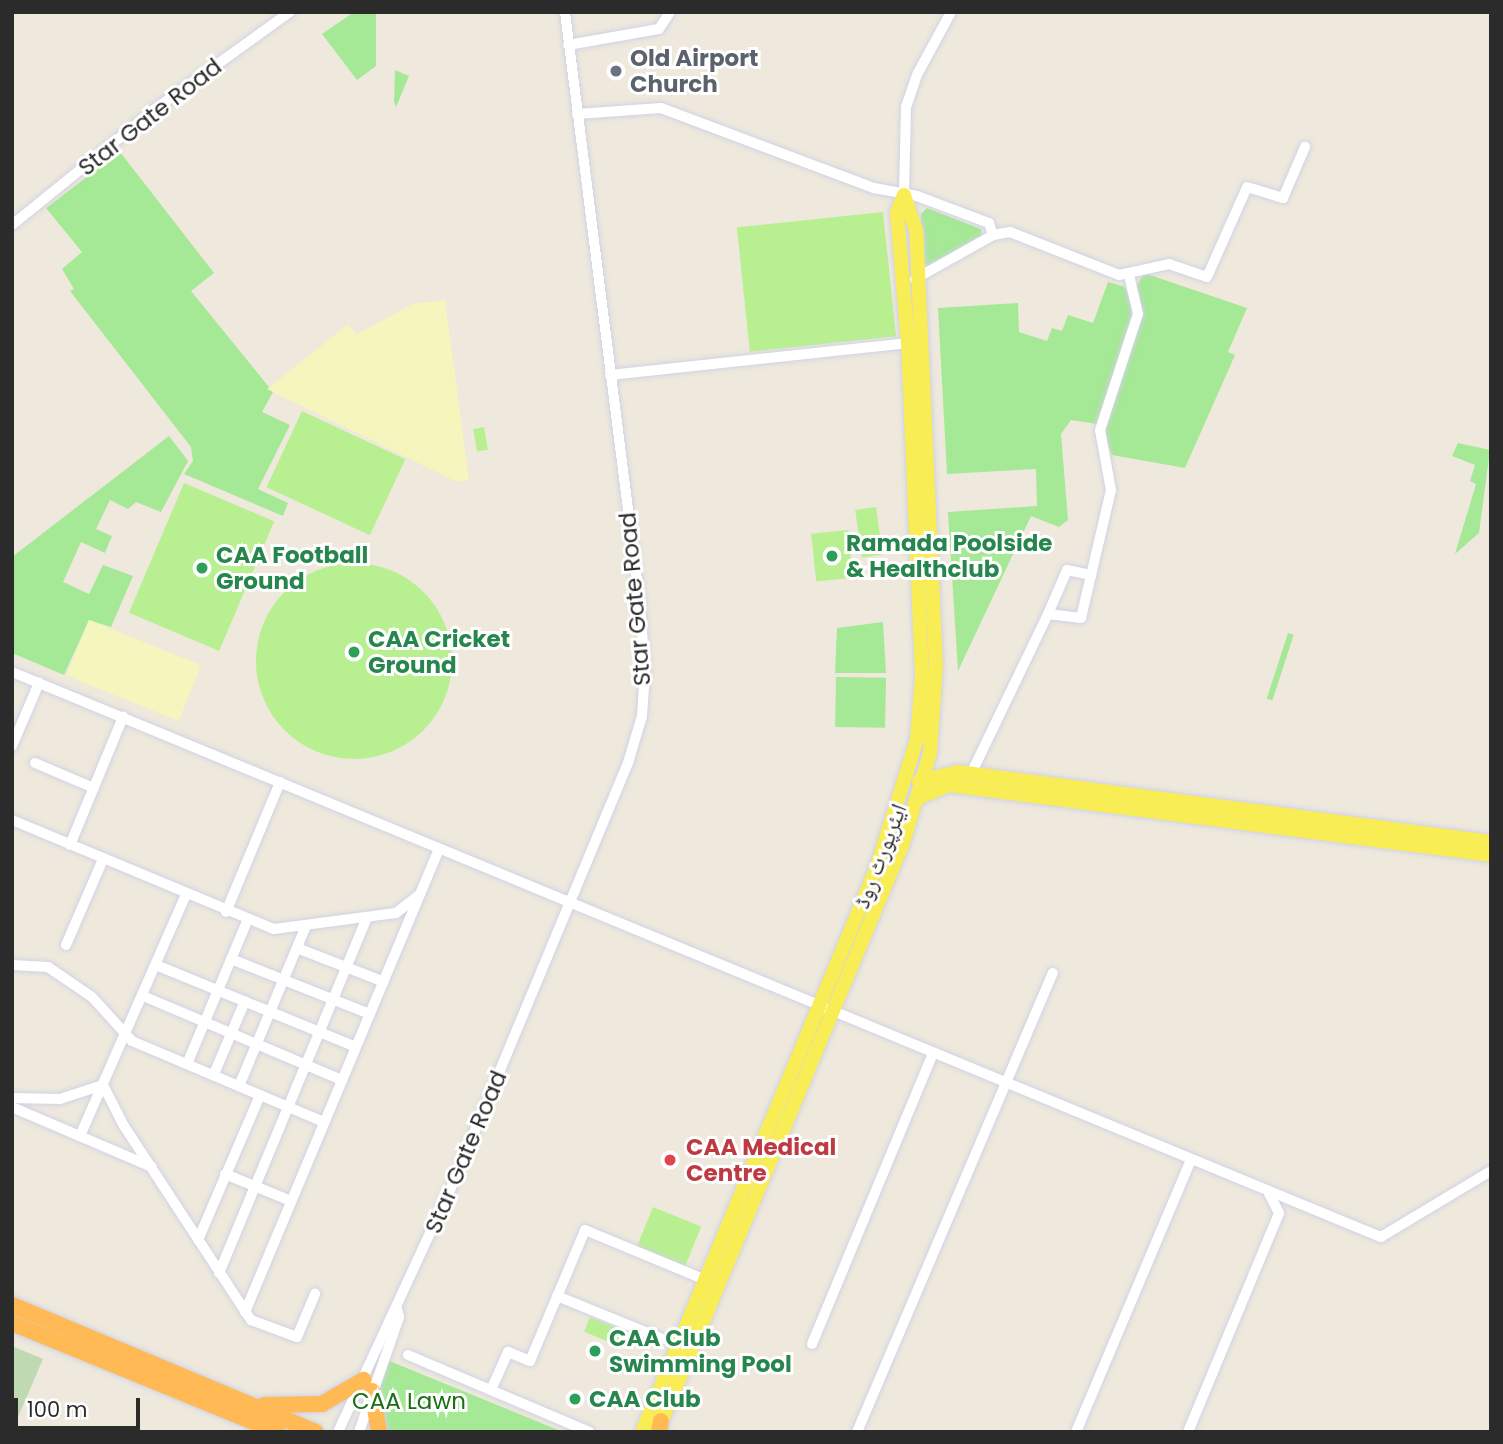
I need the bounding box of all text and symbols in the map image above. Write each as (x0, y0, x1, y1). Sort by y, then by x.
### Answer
place label: Old Airport Church (630, 44, 758, 98)
street label: Star Gate Road (73, 53, 227, 181)
marker: Old Airport Church (608, 63, 624, 79)
street label: Star Gate Road (614, 511, 656, 687)
place label: Ramada Poolside & Healthclub (846, 529, 1053, 583)
place label: CAA Football Ground (216, 541, 368, 595)
marker: Ramada Poolside & Healthclub (824, 548, 840, 564)
marker: CAA Football Ground (194, 560, 210, 576)
place label: CAA Cricket Ground (368, 625, 510, 679)
marker: CAA Cricket Ground (346, 644, 362, 660)
street label: ایئرپورٹ روڈ (847, 800, 913, 912)
street label: Star Gate Road (419, 1066, 513, 1238)
place label: CAA Medical Centre (686, 1133, 836, 1187)
marker: CAA Medical Centre (660, 1150, 680, 1170)
place label: CAA Club Swimming Pool (609, 1324, 792, 1378)
marker: CAA Club Swimming Pool (587, 1343, 603, 1359)
scale bar (18, 1384, 144, 1428)
place label: CAA Club (589, 1385, 701, 1413)
park label: CAA Lawn (352, 1387, 466, 1415)
marker: CAA Club (567, 1391, 583, 1407)
text: 100 m (27, 1395, 87, 1424)

